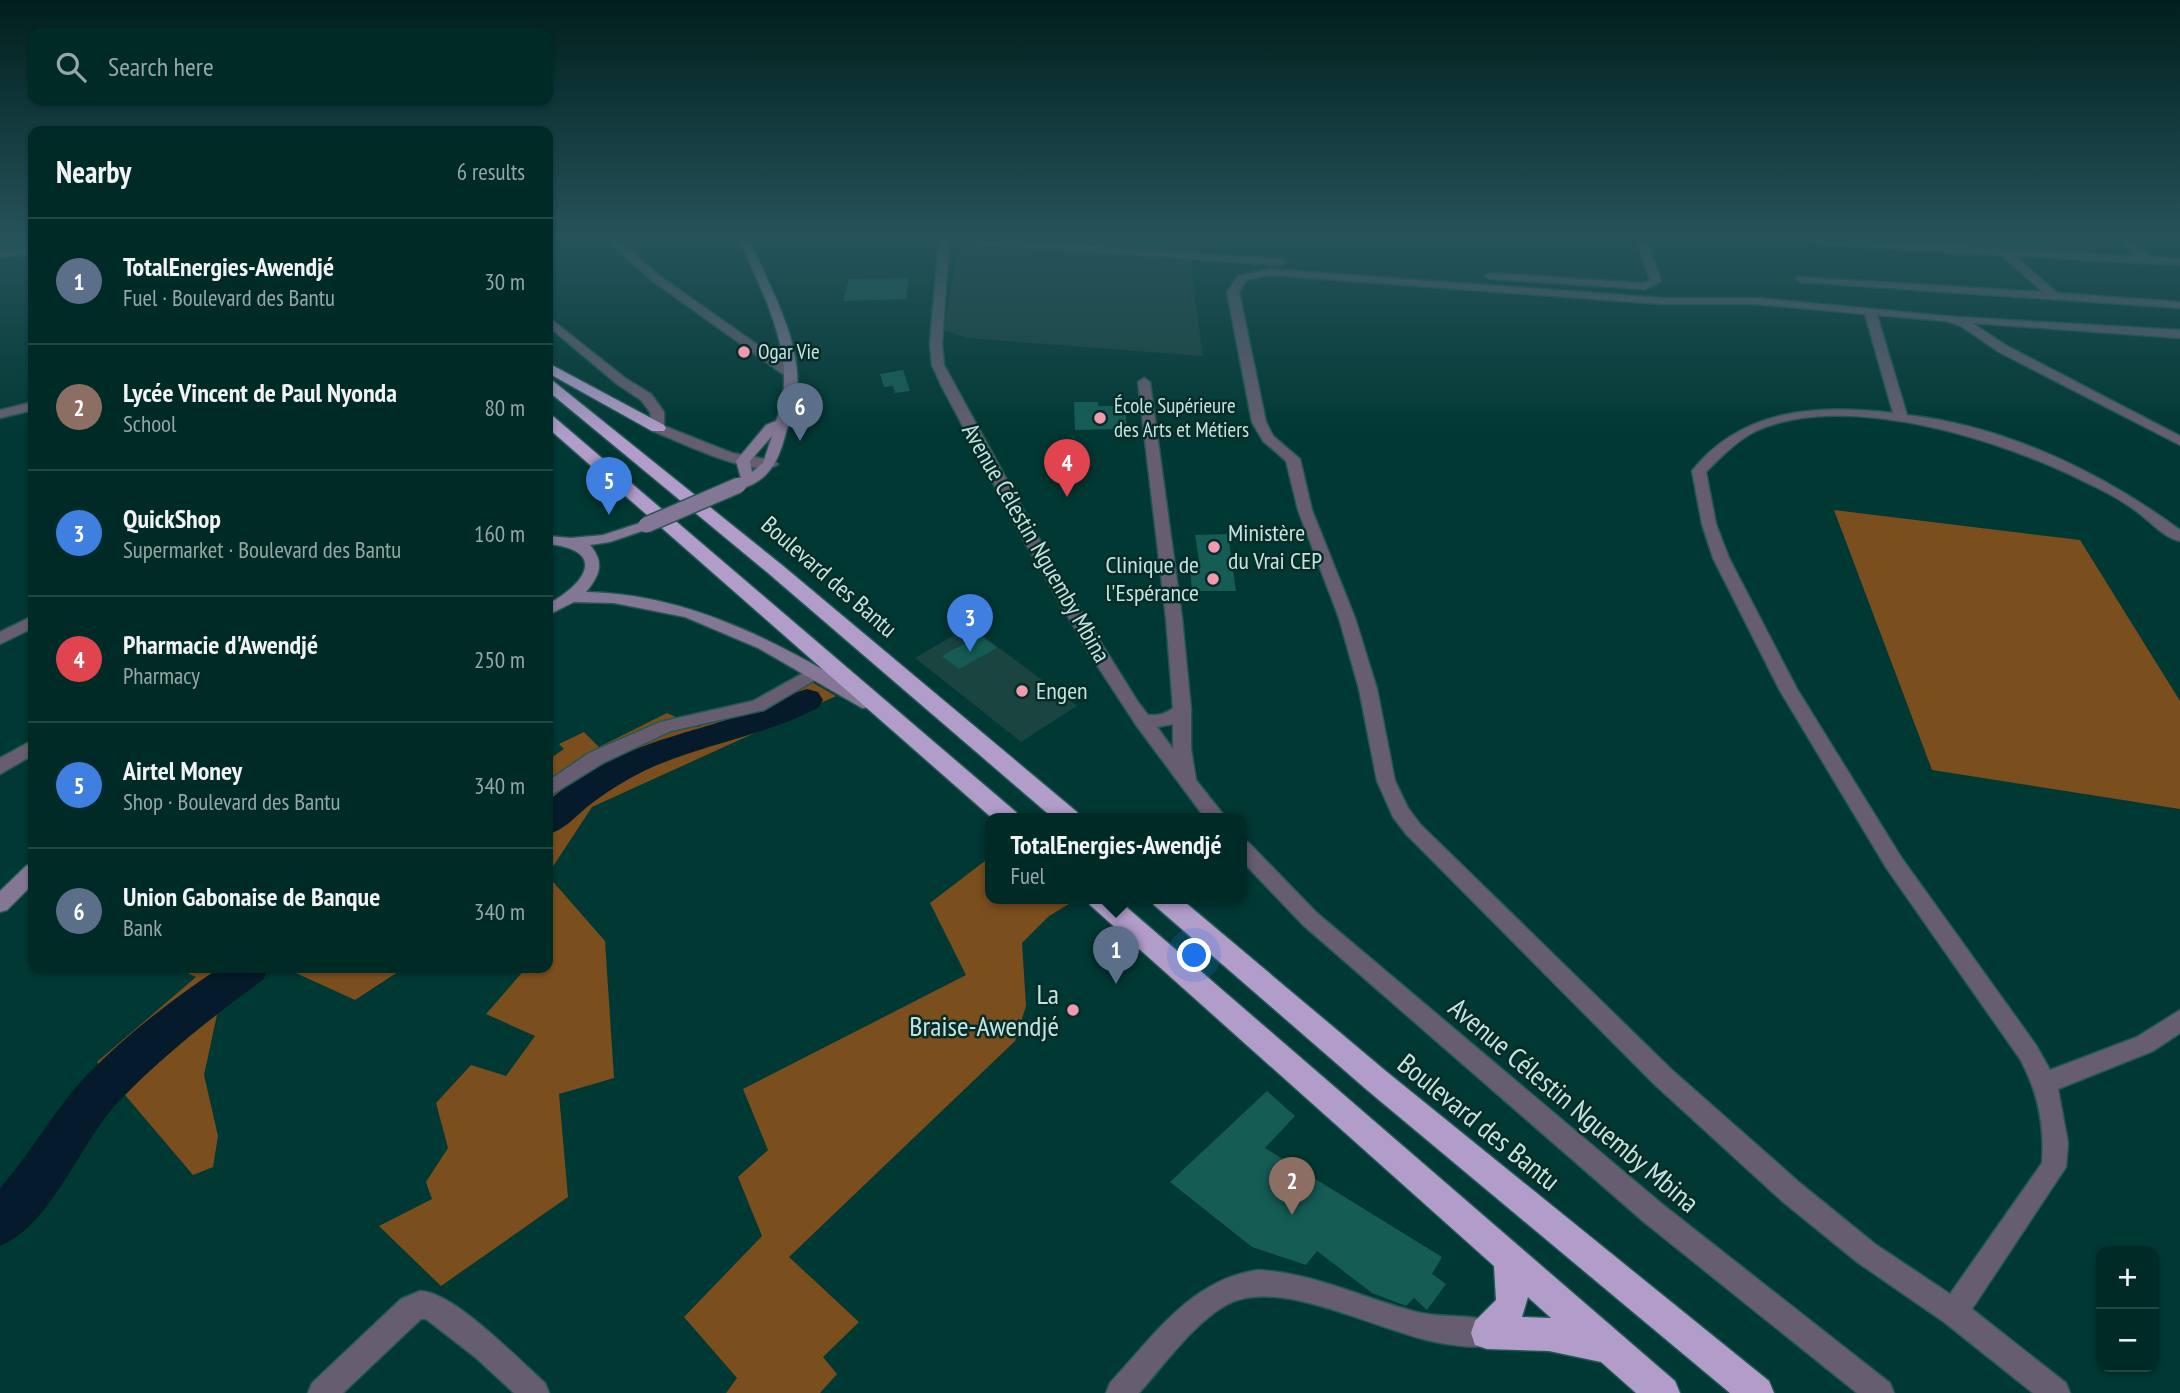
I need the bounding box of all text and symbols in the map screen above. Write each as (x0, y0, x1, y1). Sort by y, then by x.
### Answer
search box (28, 28, 553, 105)
icon: search (52, 48, 90, 86)
text: Search here (108, 50, 214, 83)
text: Nearby (56, 152, 131, 191)
text: 6 results (457, 157, 525, 186)
text: TotalEnergies-Awendjé (123, 250, 334, 283)
text: 1 (74, 267, 85, 296)
text: 30 m (484, 267, 525, 296)
text: Fuel · Boulevard des Bantu (123, 283, 335, 312)
place label: Ogar Vie (758, 338, 820, 365)
marker: Ogar Vie (736, 344, 752, 360)
text: Lycée Vincent de Paul Nyonda (123, 376, 397, 409)
pin: 6 (777, 383, 823, 441)
place label: École Supérieure des Arts et Métiers (1114, 392, 1249, 443)
text: 2 (74, 393, 85, 422)
text: 80 m (484, 393, 525, 422)
text: School (123, 409, 176, 438)
marker: École Supérieure des Arts et Métiers (1092, 410, 1108, 426)
street label: Avenue Célestin Nguemby Mbina (955, 418, 1118, 668)
pin: 4 (1044, 439, 1090, 497)
pin: 5 (586, 457, 632, 515)
text: QuickShop (123, 502, 221, 535)
street label: Boulevard des Bantu (755, 509, 904, 644)
place label: Ministère du Vrai CEP (1228, 517, 1322, 576)
text: 3 (74, 519, 85, 548)
text: 160 m (474, 519, 525, 548)
text: Supermarket · Boulevard des Bantu (123, 535, 401, 564)
marker: Ministère du Vrai CEP (1206, 539, 1222, 555)
place label: Clinique de l'Espérance (1105, 549, 1199, 608)
marker: Clinique de l'Espérance (1205, 571, 1221, 587)
pin: 3 (947, 594, 993, 652)
text: Pharmacie d'Awendjé (123, 628, 318, 661)
text: 4 (74, 645, 85, 674)
text: 250 m (474, 645, 525, 674)
text: Pharmacy (123, 661, 200, 690)
place label: Engen (1036, 675, 1088, 706)
marker: Engen (1014, 683, 1030, 699)
text: Airtel Money (123, 754, 242, 787)
text: 5 (74, 771, 85, 800)
text: 340 m (474, 771, 525, 800)
text: Shop · Boulevard des Bantu (123, 787, 341, 816)
popup (985, 813, 1247, 904)
text: TotalEnergies-Awendjé (1010, 828, 1222, 861)
text: Fuel (1010, 861, 1045, 890)
text: Union Gabonaise de Banque (123, 880, 380, 913)
text: 6 (74, 897, 85, 926)
text: 340 m (474, 897, 525, 926)
text: Bank (123, 913, 162, 942)
pin: 1 (1093, 926, 1139, 984)
your location (1177, 938, 1211, 972)
place label: La Braise-Awendjé (909, 975, 1059, 1044)
street label: Avenue Célestin Nguemby Mbina (1441, 989, 1707, 1220)
marker: La Braise-Awendjé (1065, 1002, 1081, 1018)
street label: Boulevard des Bantu (1391, 1045, 1568, 1198)
pin: 2 (1269, 1157, 1315, 1215)
map controls (2096, 1246, 2159, 1372)
button: + (2096, 1246, 2159, 1309)
button: − (2096, 1309, 2159, 1372)

